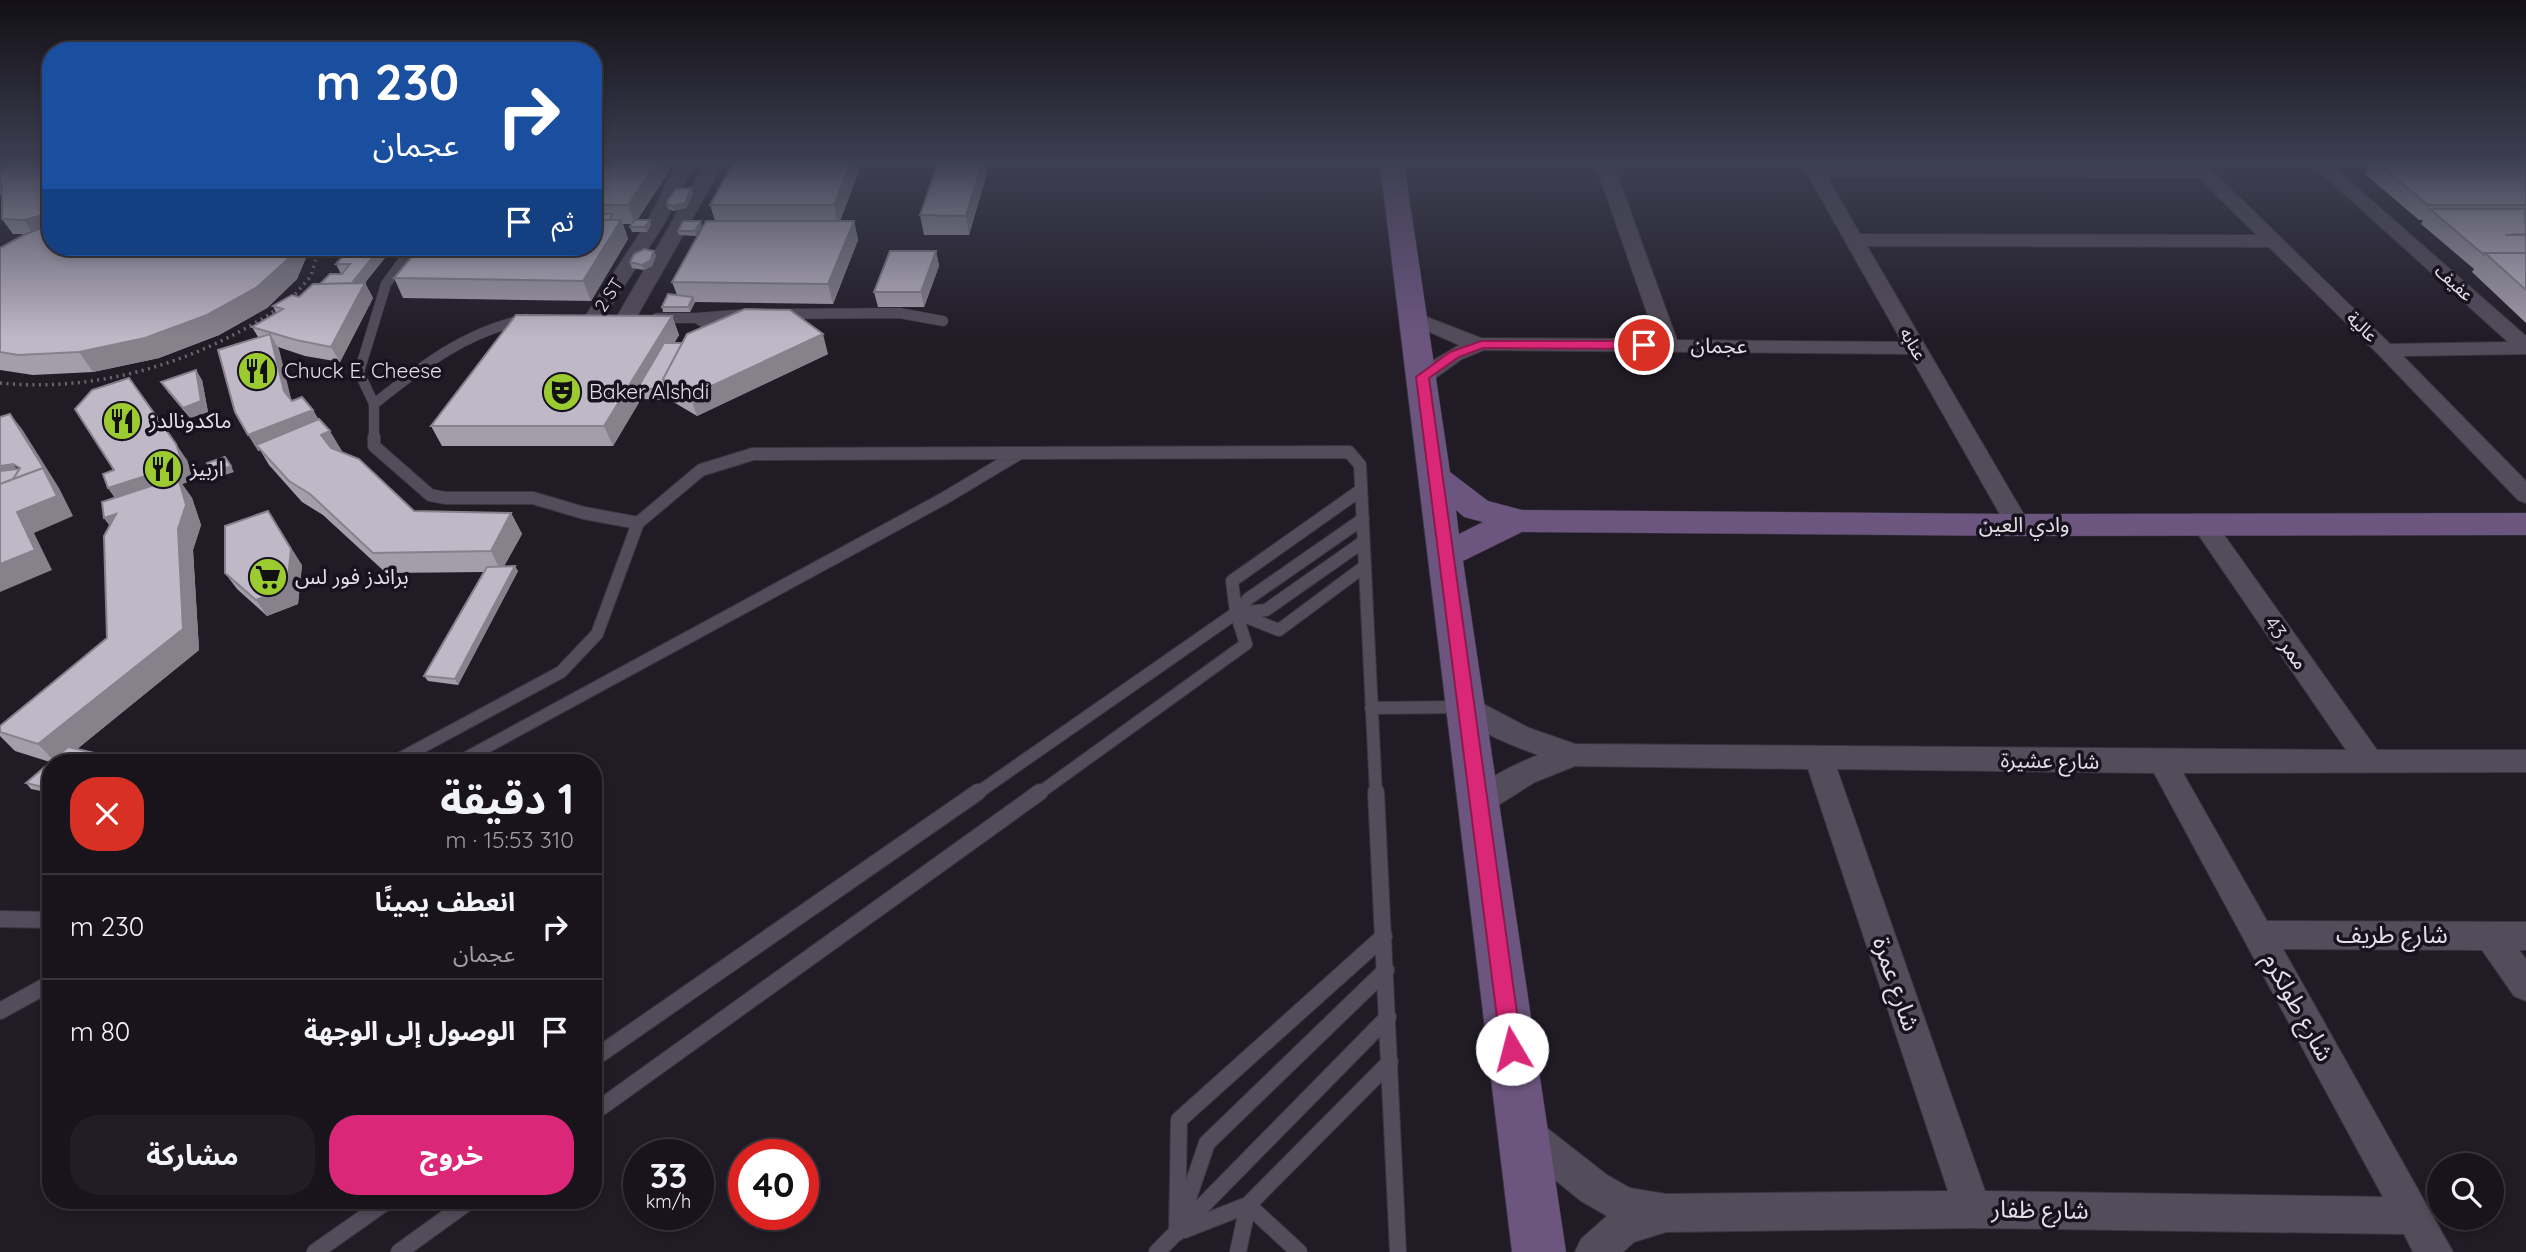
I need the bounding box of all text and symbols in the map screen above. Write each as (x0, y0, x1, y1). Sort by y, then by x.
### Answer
text: 230 m (316, 51, 459, 112)
icon: right (483, 70, 574, 161)
text: عجمان (373, 124, 459, 164)
icon: arrive (500, 203, 538, 241)
text: ثم (552, 205, 574, 238)
street label: عفيف (2430, 259, 2479, 306)
street label: 2 ST (589, 273, 628, 316)
street label: عالية (2342, 306, 2383, 347)
pin (1614, 315, 1674, 375)
street label: عنابه (1895, 323, 1932, 364)
icon: arrive (1625, 326, 1663, 364)
street label: عجمان (1691, 332, 1748, 358)
restaurant icon: Chuck E. Cheese (236, 350, 278, 392)
place label: Chuck E. Cheese (284, 357, 442, 383)
theatre icon: Baker Alshdi (541, 371, 583, 413)
place label: Baker Alshdi (589, 378, 709, 404)
restaurant icon: ماكدونالدز (101, 400, 143, 442)
place label: ماكدونالدز (148, 407, 231, 433)
restaurant icon: اربيز (142, 448, 184, 490)
place label: اربيز (189, 455, 224, 481)
street label: وادي العين (1979, 511, 2069, 541)
supermarket icon: براندز فور لس (247, 556, 289, 598)
place label: براندز فور لس (295, 563, 409, 589)
street label: ممر 43 (2259, 611, 2314, 674)
street label: شارع عشيرة (2000, 746, 2100, 777)
text: 1 دقيقة (440, 772, 574, 825)
button: close (70, 777, 144, 851)
text: 310 m · 15:53 (446, 825, 574, 854)
text: انعطف يمينًا (375, 885, 515, 918)
icon: right (536, 908, 574, 946)
text: 230 m (70, 910, 144, 943)
street label: شارع طريف (2336, 919, 2448, 952)
street label: شارع عمرة (1864, 933, 1927, 1036)
text: عجمان (453, 939, 515, 968)
street label: شارع طولكرم (2253, 947, 2341, 1068)
position arrow (1475, 1012, 1549, 1086)
icon: arrive (536, 1013, 574, 1051)
text: الوصول إلى الوجهة (304, 1014, 515, 1047)
text: 80 m (70, 1015, 130, 1048)
button: مشاركة (70, 1115, 315, 1195)
button: خروج (329, 1115, 574, 1195)
speed limit sign: 40 (728, 1139, 819, 1230)
text: 33 (650, 1153, 687, 1197)
map controls (2427, 1153, 2504, 1230)
button: search (2427, 1153, 2504, 1230)
text: km/h (646, 1190, 691, 1213)
street label: شارع ظفار (1990, 1193, 2089, 1228)

